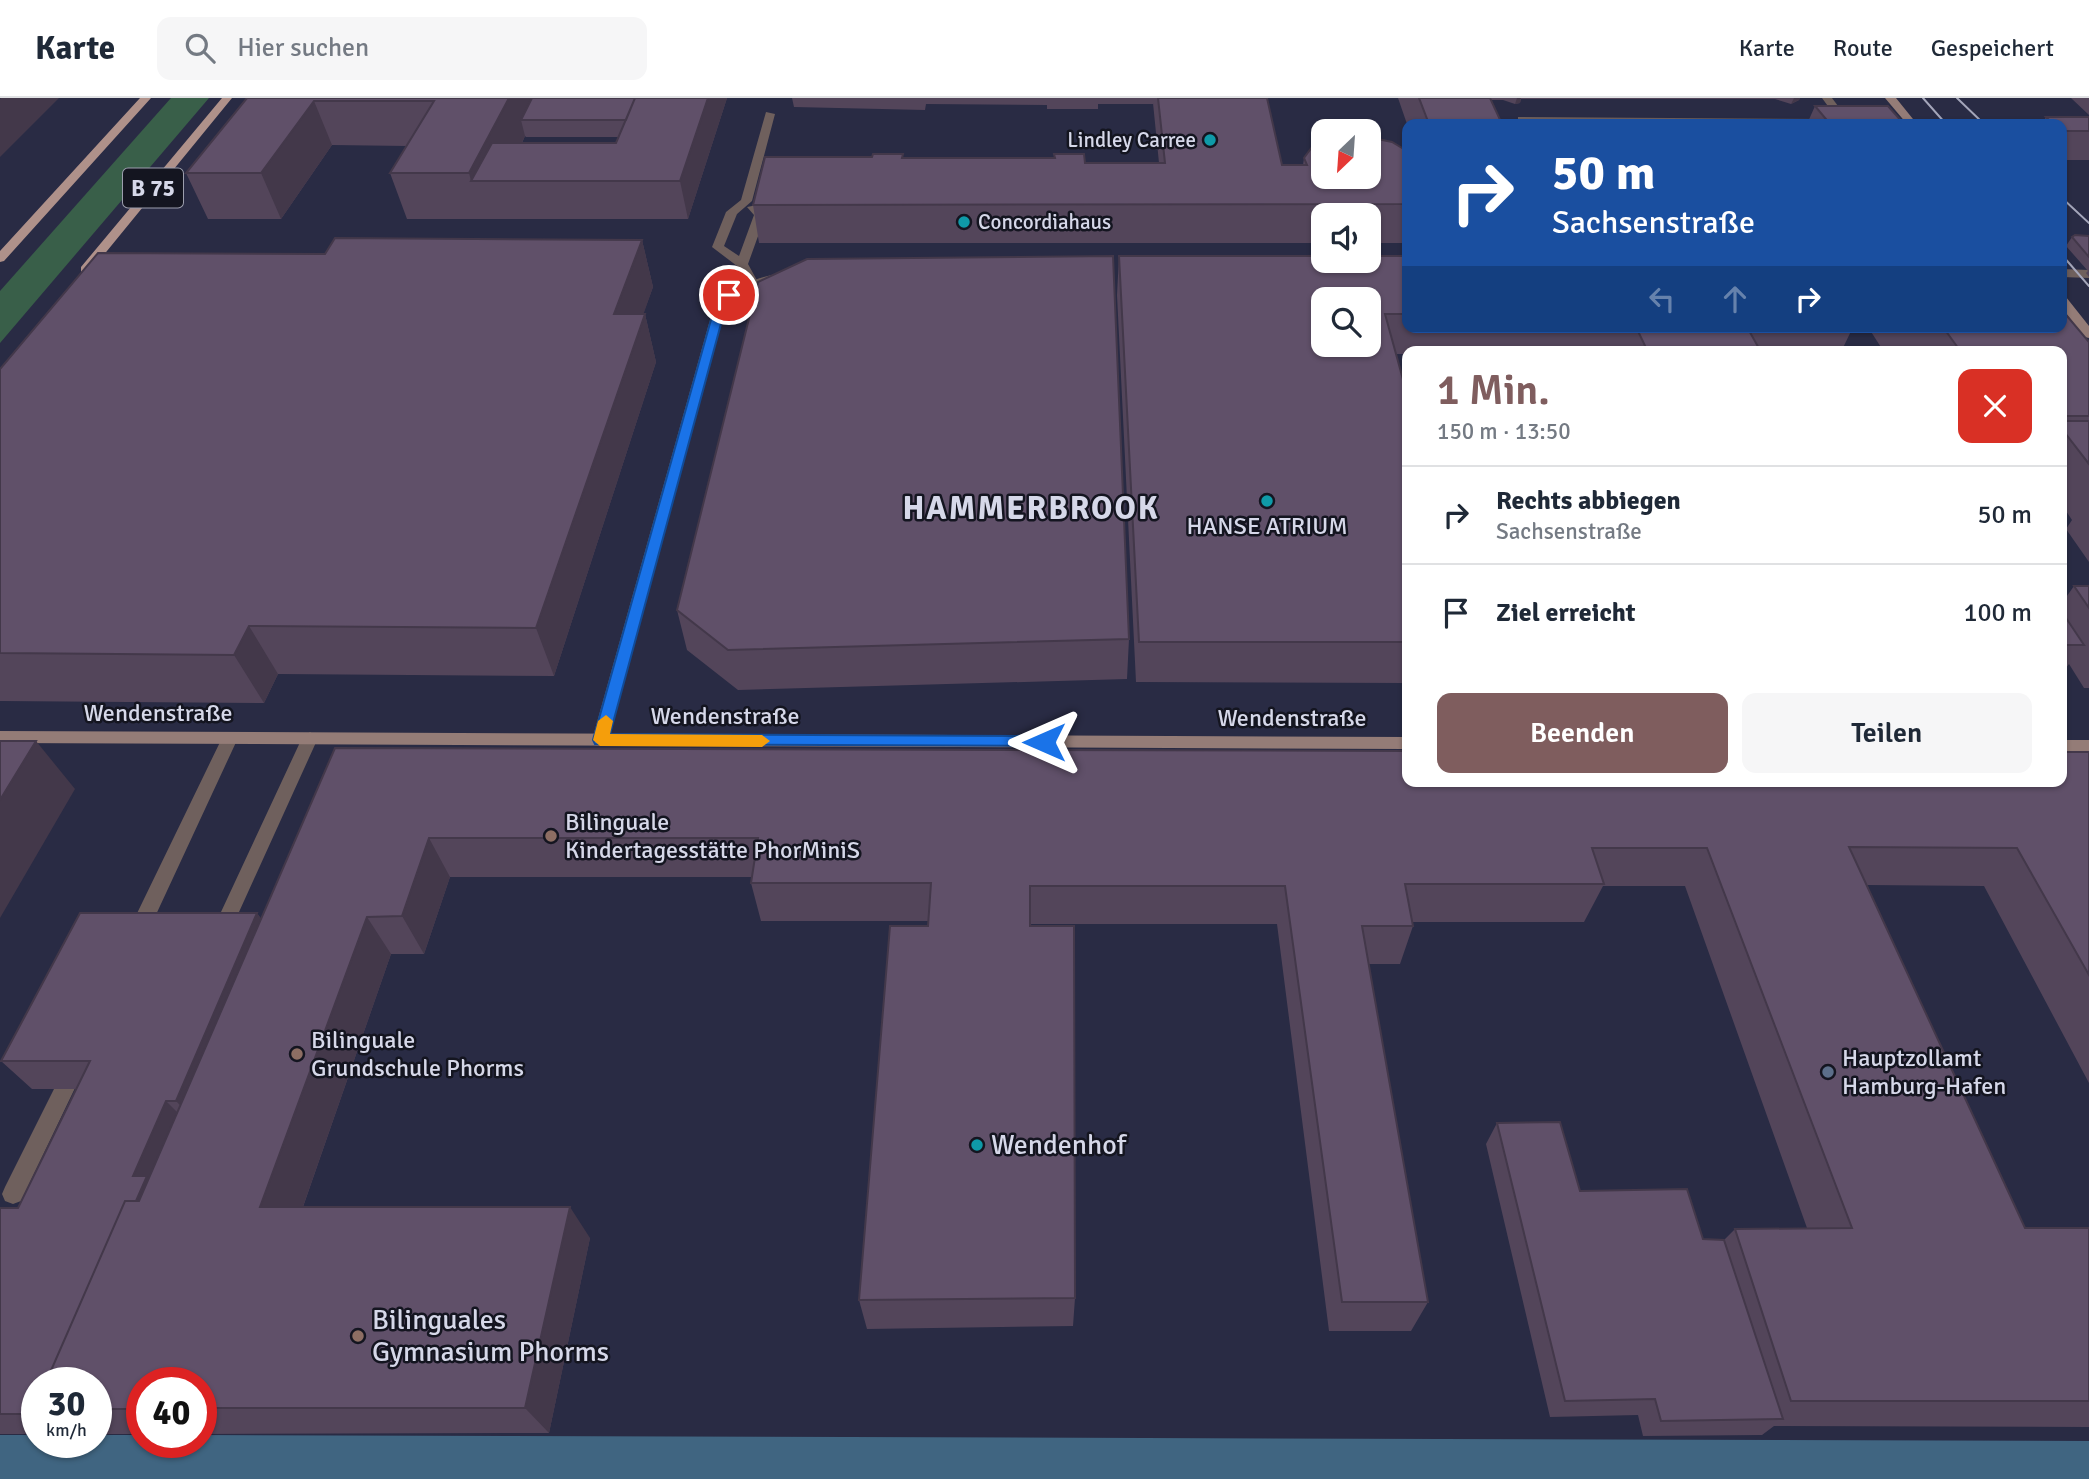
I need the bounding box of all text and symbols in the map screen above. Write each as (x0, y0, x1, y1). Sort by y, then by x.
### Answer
search box (157, 17, 647, 80)
text: Karte (35, 28, 115, 69)
icon: search (181, 29, 219, 67)
text: Hier suchen (237, 32, 369, 64)
text: Karte (1739, 33, 1795, 63)
text: Route (1833, 33, 1893, 63)
text: Gespeichert (1931, 33, 2054, 63)
north arrow (1311, 119, 1381, 189)
map controls (1311, 119, 1381, 357)
place label: Lindley Carree (1067, 127, 1196, 153)
marker: Lindley Carree (1202, 132, 1218, 148)
text: 50 m (1552, 143, 1655, 203)
icon: right (1437, 147, 1528, 238)
road number: B 75 (123, 169, 183, 208)
button: sound (1311, 203, 1381, 273)
text: Sachsenstraße (1552, 203, 1755, 242)
place label: Concordiahaus (978, 209, 1111, 235)
marker: Concordiahaus (956, 214, 972, 230)
pin (699, 265, 759, 325)
icon: arrive (710, 276, 748, 314)
icon: left (1643, 280, 1681, 318)
icon: ahead (1716, 280, 1754, 318)
icon: right (1789, 280, 1827, 318)
button: search (1311, 287, 1381, 357)
text: 1 Min. (1437, 365, 1550, 416)
button: close (1958, 369, 2032, 443)
text: 150 m · 13:50 (1437, 417, 1571, 446)
text: Rechts abbiegen (1496, 485, 1681, 517)
district label: HAMMERBROOK (902, 489, 1160, 528)
marker: HANSE ATRIUM (1259, 493, 1275, 509)
icon: right (1437, 496, 1475, 534)
text: 50 m (1977, 499, 2032, 531)
place label: HANSE ATRIUM (1186, 511, 1348, 541)
text: Sachsenstraße (1496, 517, 1642, 546)
icon: arrive (1437, 594, 1475, 632)
text: Ziel erreicht (1496, 597, 1636, 629)
text: 100 m (1963, 597, 2032, 629)
button: Beenden (1437, 693, 1728, 773)
button: Teilen (1742, 693, 2032, 773)
street label: Wendenstraße (83, 698, 233, 728)
street label: Wendenstraße (650, 701, 800, 731)
street label: Wendenstraße (1217, 703, 1367, 733)
position arrow (1007, 705, 1081, 779)
place label: Bilinguale Kindertagesstätte PhorMiniS (565, 807, 860, 865)
marker: Bilinguale Kindertagesstätte PhorMiniS (543, 828, 559, 844)
place label: Bilinguale Grundschule Phorms (311, 1025, 524, 1083)
place label: Hauptzollamt Hamburg-Hafen (1842, 1043, 2006, 1101)
marker: Bilinguale Grundschule Phorms (289, 1046, 305, 1062)
marker: Hauptzollamt Hamburg-Hafen (1820, 1064, 1836, 1080)
place label: Wendenhof (991, 1128, 1128, 1162)
marker: Wendenhof (969, 1137, 985, 1153)
place label: Bilinguales Gymnasium Phorms (372, 1303, 609, 1369)
marker: Bilinguales Gymnasium Phorms (350, 1328, 366, 1344)
speed limit sign: 40 (126, 1367, 217, 1458)
text: 30 (48, 1382, 85, 1425)
text: km/h (46, 1419, 87, 1441)

